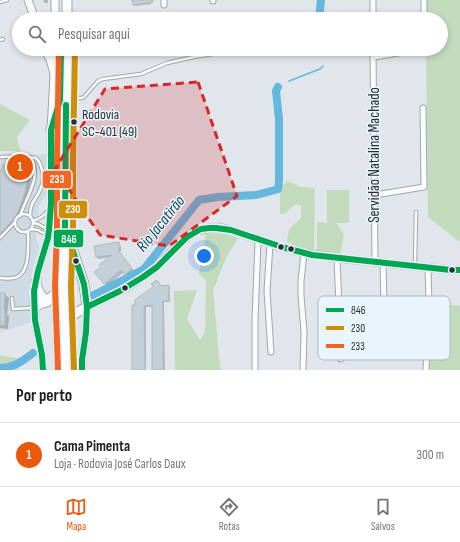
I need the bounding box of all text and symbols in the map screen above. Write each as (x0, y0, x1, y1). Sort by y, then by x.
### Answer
search box (12, 12, 448, 56)
icon: search (26, 23, 48, 45)
text: Pesquisar aqui (58, 25, 130, 44)
street label: Servidão Natalina Machado (365, 87, 384, 223)
place label: Rodovia SC-401 (49) (82, 106, 137, 140)
marker: Rodovia SC-401 (49) (69, 117, 79, 127)
pin: 1 (7, 152, 33, 182)
line badge: 233 (42, 170, 72, 189)
text: 233 (50, 173, 64, 186)
water label: Rio Jacatirão (133, 192, 190, 256)
line badge: 230 (58, 200, 88, 219)
text: 230 (66, 203, 81, 216)
line badge: 846 (53, 229, 84, 248)
text: 846 (61, 233, 77, 246)
unlabelled marker (276, 242, 286, 252)
unlabelled marker (286, 244, 296, 254)
your location (194, 246, 214, 266)
unlabelled marker (71, 256, 81, 266)
unlabelled marker (447, 265, 457, 275)
unlabelled marker (120, 283, 130, 293)
legend (318, 296, 450, 360)
text: 846 (351, 304, 366, 317)
text: 230 (351, 322, 365, 335)
text: 233 (351, 340, 365, 353)
text: Por perto (16, 386, 72, 406)
text: Cama Pimenta (54, 437, 130, 456)
text: 1 (26, 447, 32, 463)
text: 300 m (417, 447, 444, 463)
text: Loja · Rodovia José Carlos Daux (54, 456, 186, 472)
tab: Mapa (65, 496, 87, 533)
tab: Rotas (218, 496, 240, 533)
tab: Salvos (371, 496, 395, 533)

